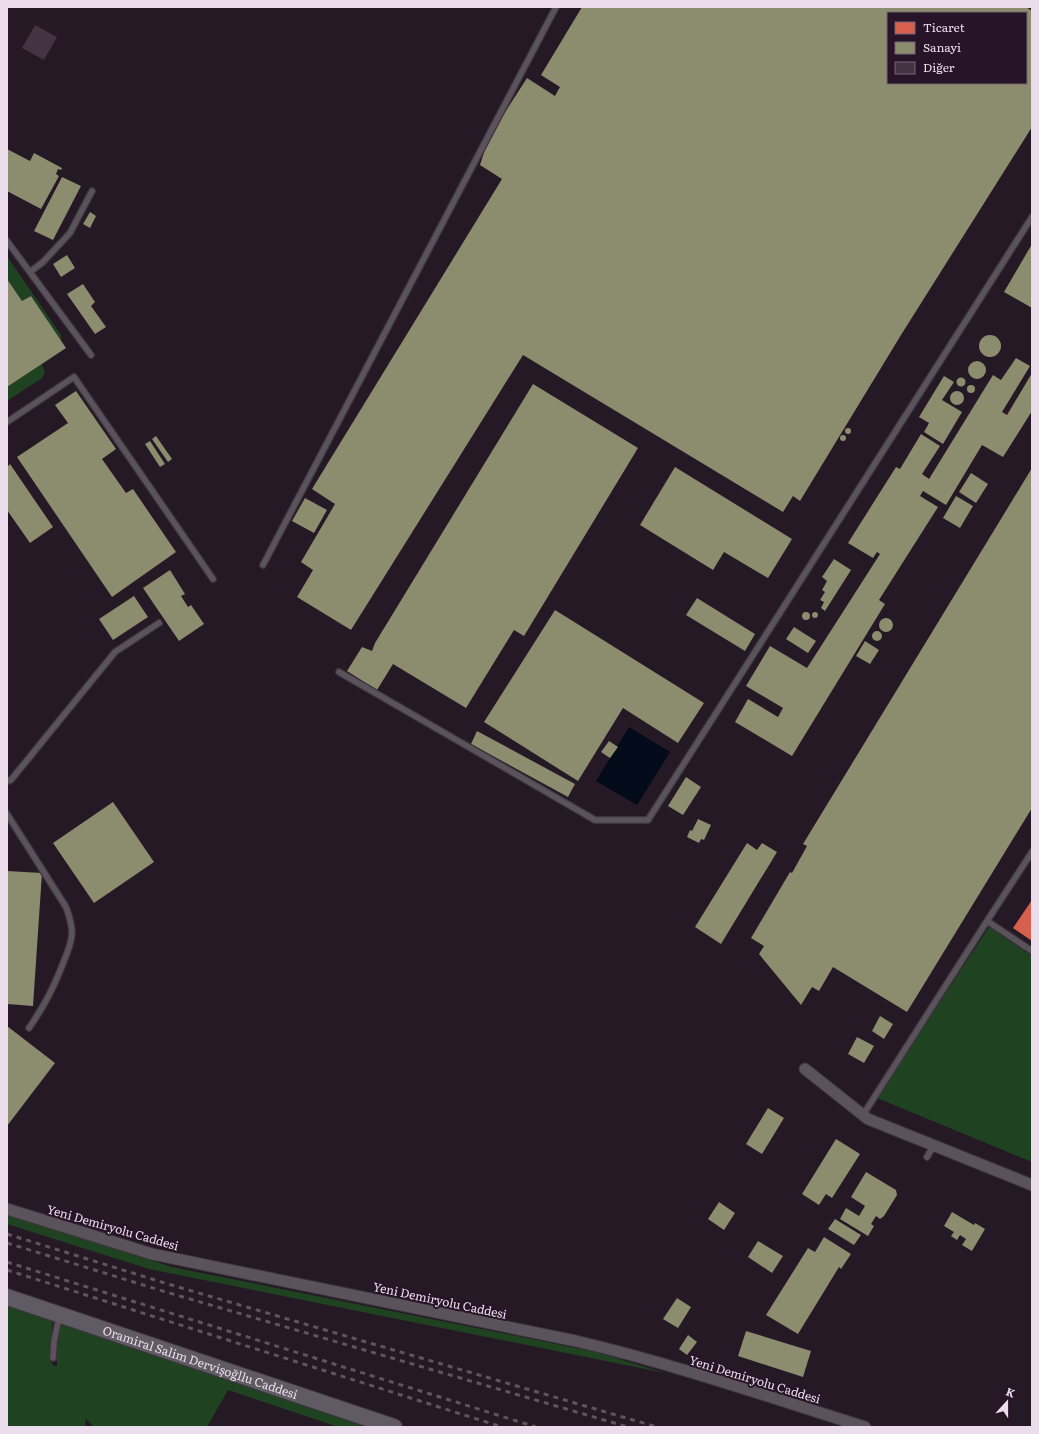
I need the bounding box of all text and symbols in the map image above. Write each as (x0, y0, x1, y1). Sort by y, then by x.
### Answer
legend (887, 12, 1027, 84)
text: Ticaret (923, 18, 965, 36)
text: Sanayi (923, 38, 961, 56)
text: Diğer (923, 58, 955, 76)
street label: Yeni Demiryolu Caddesi (45, 1200, 181, 1254)
street label: Yeni Demiryolu Caddesi (371, 1277, 509, 1323)
street label: Oramiral Salim Dervişoğllu Caddesi (100, 1321, 300, 1403)
street label: Yeni Demiryolu Caddesi (687, 1350, 823, 1408)
north arrow (987, 1382, 1027, 1422)
text: K (1004, 1383, 1018, 1401)

